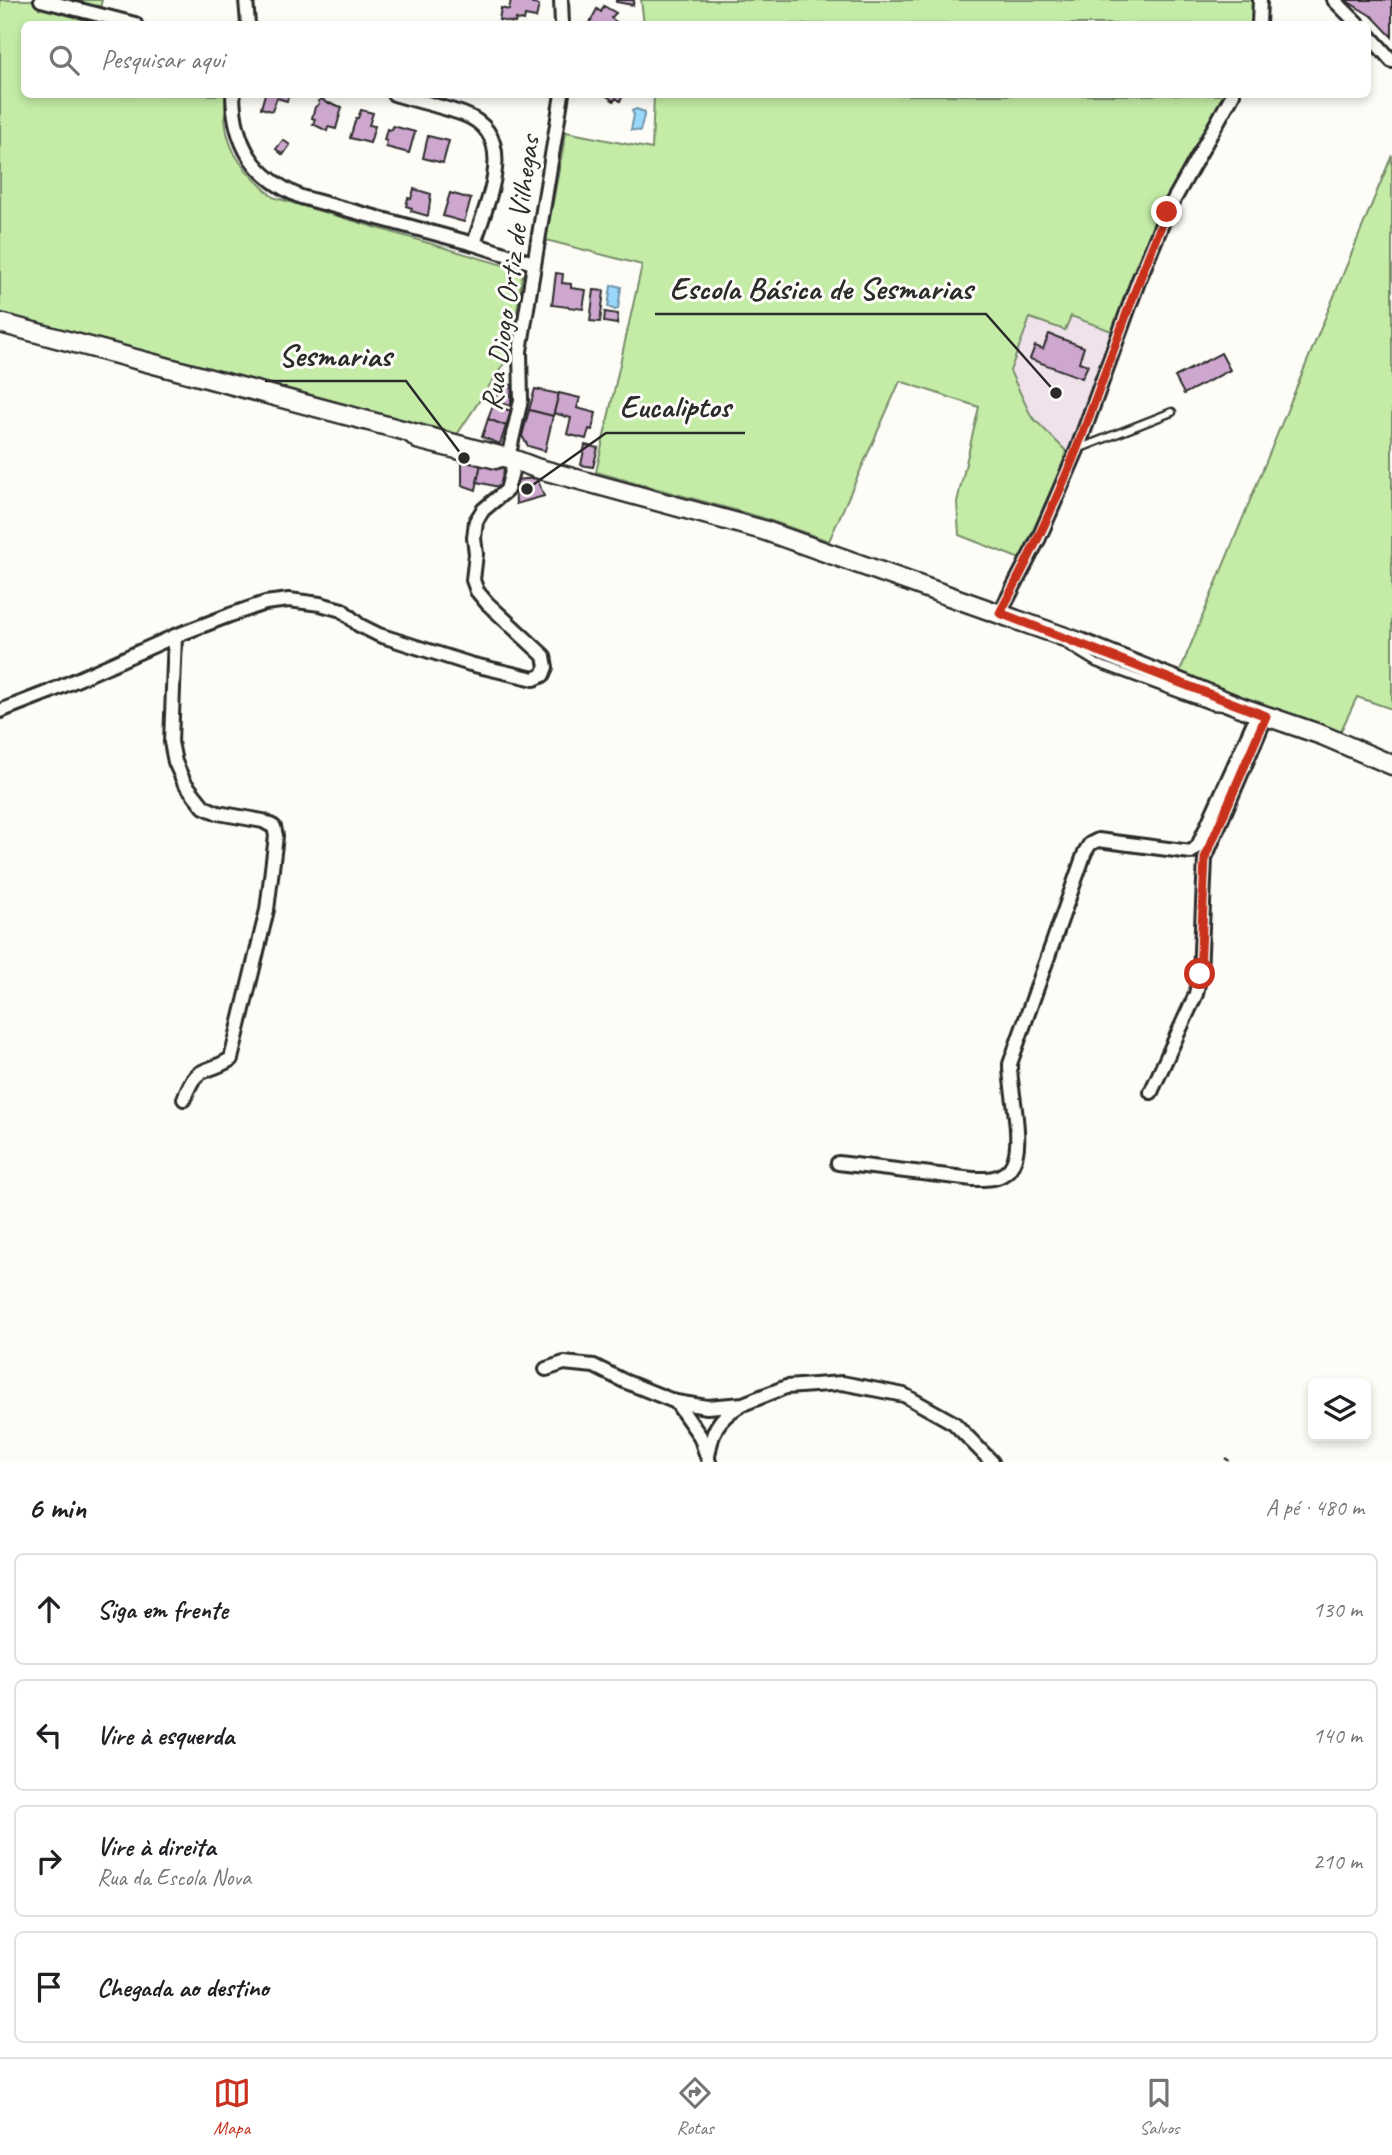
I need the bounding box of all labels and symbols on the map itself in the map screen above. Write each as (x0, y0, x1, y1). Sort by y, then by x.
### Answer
street label: Rua Diogo Ortiz de Vilhegas (472, 130, 549, 413)
route end (1151, 196, 1182, 227)
callout: Escola Básica de Sesmarias (655, 261, 986, 314)
text: Escola Básica de Sesmarias (670, 268, 975, 309)
callout: Sesmarias (265, 328, 406, 381)
text: Sesmarias (278, 335, 394, 376)
callout: Eucaliptos (606, 380, 745, 433)
text: Eucaliptos (619, 386, 734, 427)
route start (1184, 958, 1215, 989)

